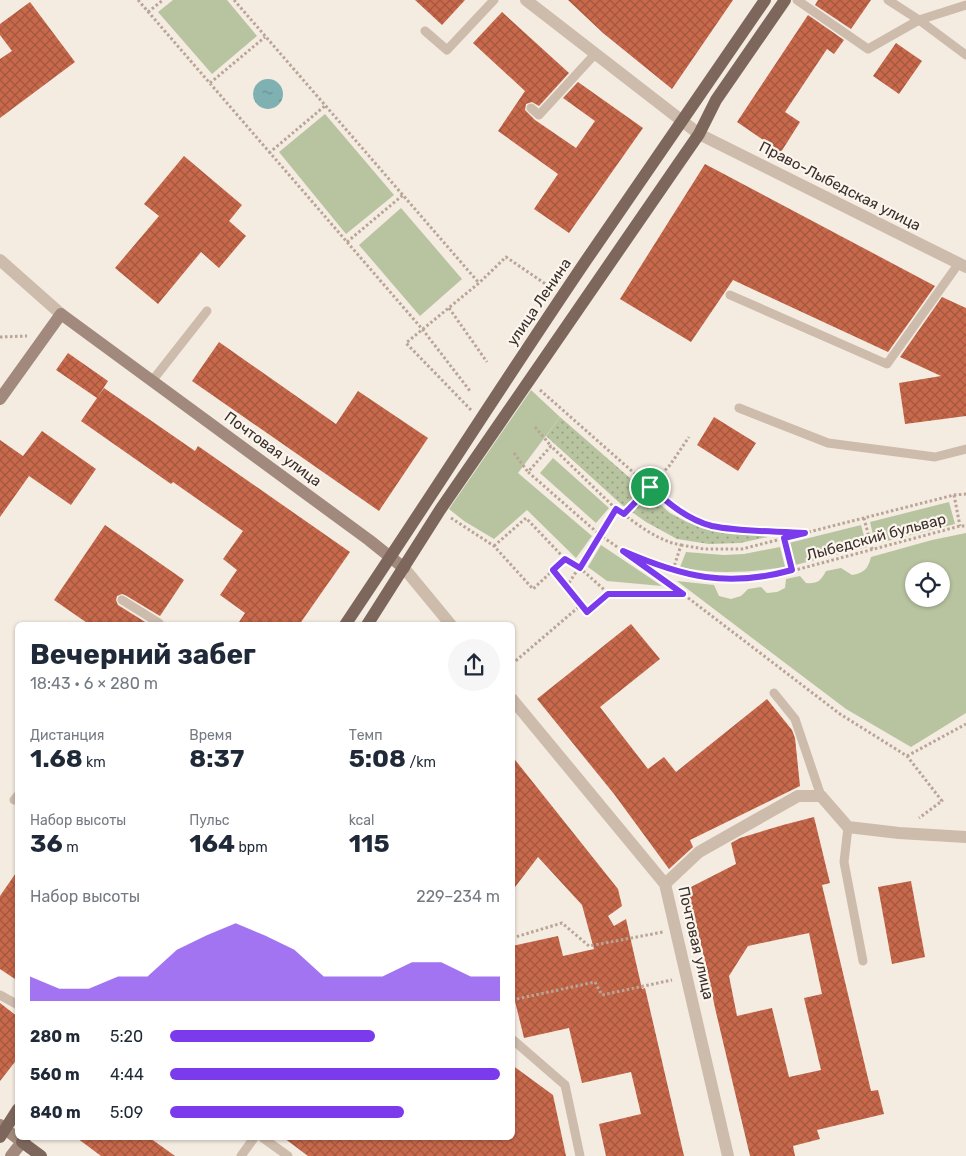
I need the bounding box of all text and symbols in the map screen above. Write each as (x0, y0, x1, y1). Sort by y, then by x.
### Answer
street label: Право-Лыбедская улица (756, 137, 924, 235)
street label: улица Ленина (503, 255, 575, 349)
street label: Почтовая улица (221, 408, 325, 490)
pin (629, 466, 671, 508)
icon: arrive (636, 473, 664, 501)
street label: Лыбедский бульвар (804, 510, 948, 564)
map controls (905, 562, 950, 607)
button: locate (905, 562, 950, 607)
text: Вечерний забег (30, 638, 256, 671)
button: share (448, 639, 500, 691)
text: 18:43 · 6 × 280 m (30, 674, 158, 693)
text: Дистанция (30, 727, 104, 744)
text: Время (189, 727, 232, 744)
text: Темп (349, 727, 382, 744)
text: 1.68 (30, 744, 83, 773)
text: 8:37 (189, 744, 244, 773)
text: 5:08 (349, 744, 406, 773)
text: km (83, 754, 106, 771)
text: /km (406, 754, 436, 771)
text: Набор высоты (30, 812, 126, 829)
text: Пульс (189, 812, 229, 829)
text: kcal (349, 812, 374, 829)
text: 36 (30, 829, 63, 858)
text: 164 (189, 829, 235, 858)
text: 115 (349, 829, 390, 858)
text: m (63, 839, 79, 856)
text: bpm (235, 839, 268, 856)
street label: Почтовая улица (674, 885, 718, 1001)
text: Набор высоты (30, 887, 140, 906)
text: 229–234 m (416, 887, 500, 906)
text: 280 m (30, 1027, 80, 1046)
text: 5:20 (110, 1027, 143, 1046)
text: 560 m (30, 1065, 80, 1084)
text: 4:44 (110, 1065, 144, 1084)
text: 840 m (30, 1103, 81, 1122)
text: 5:09 (110, 1103, 143, 1122)

